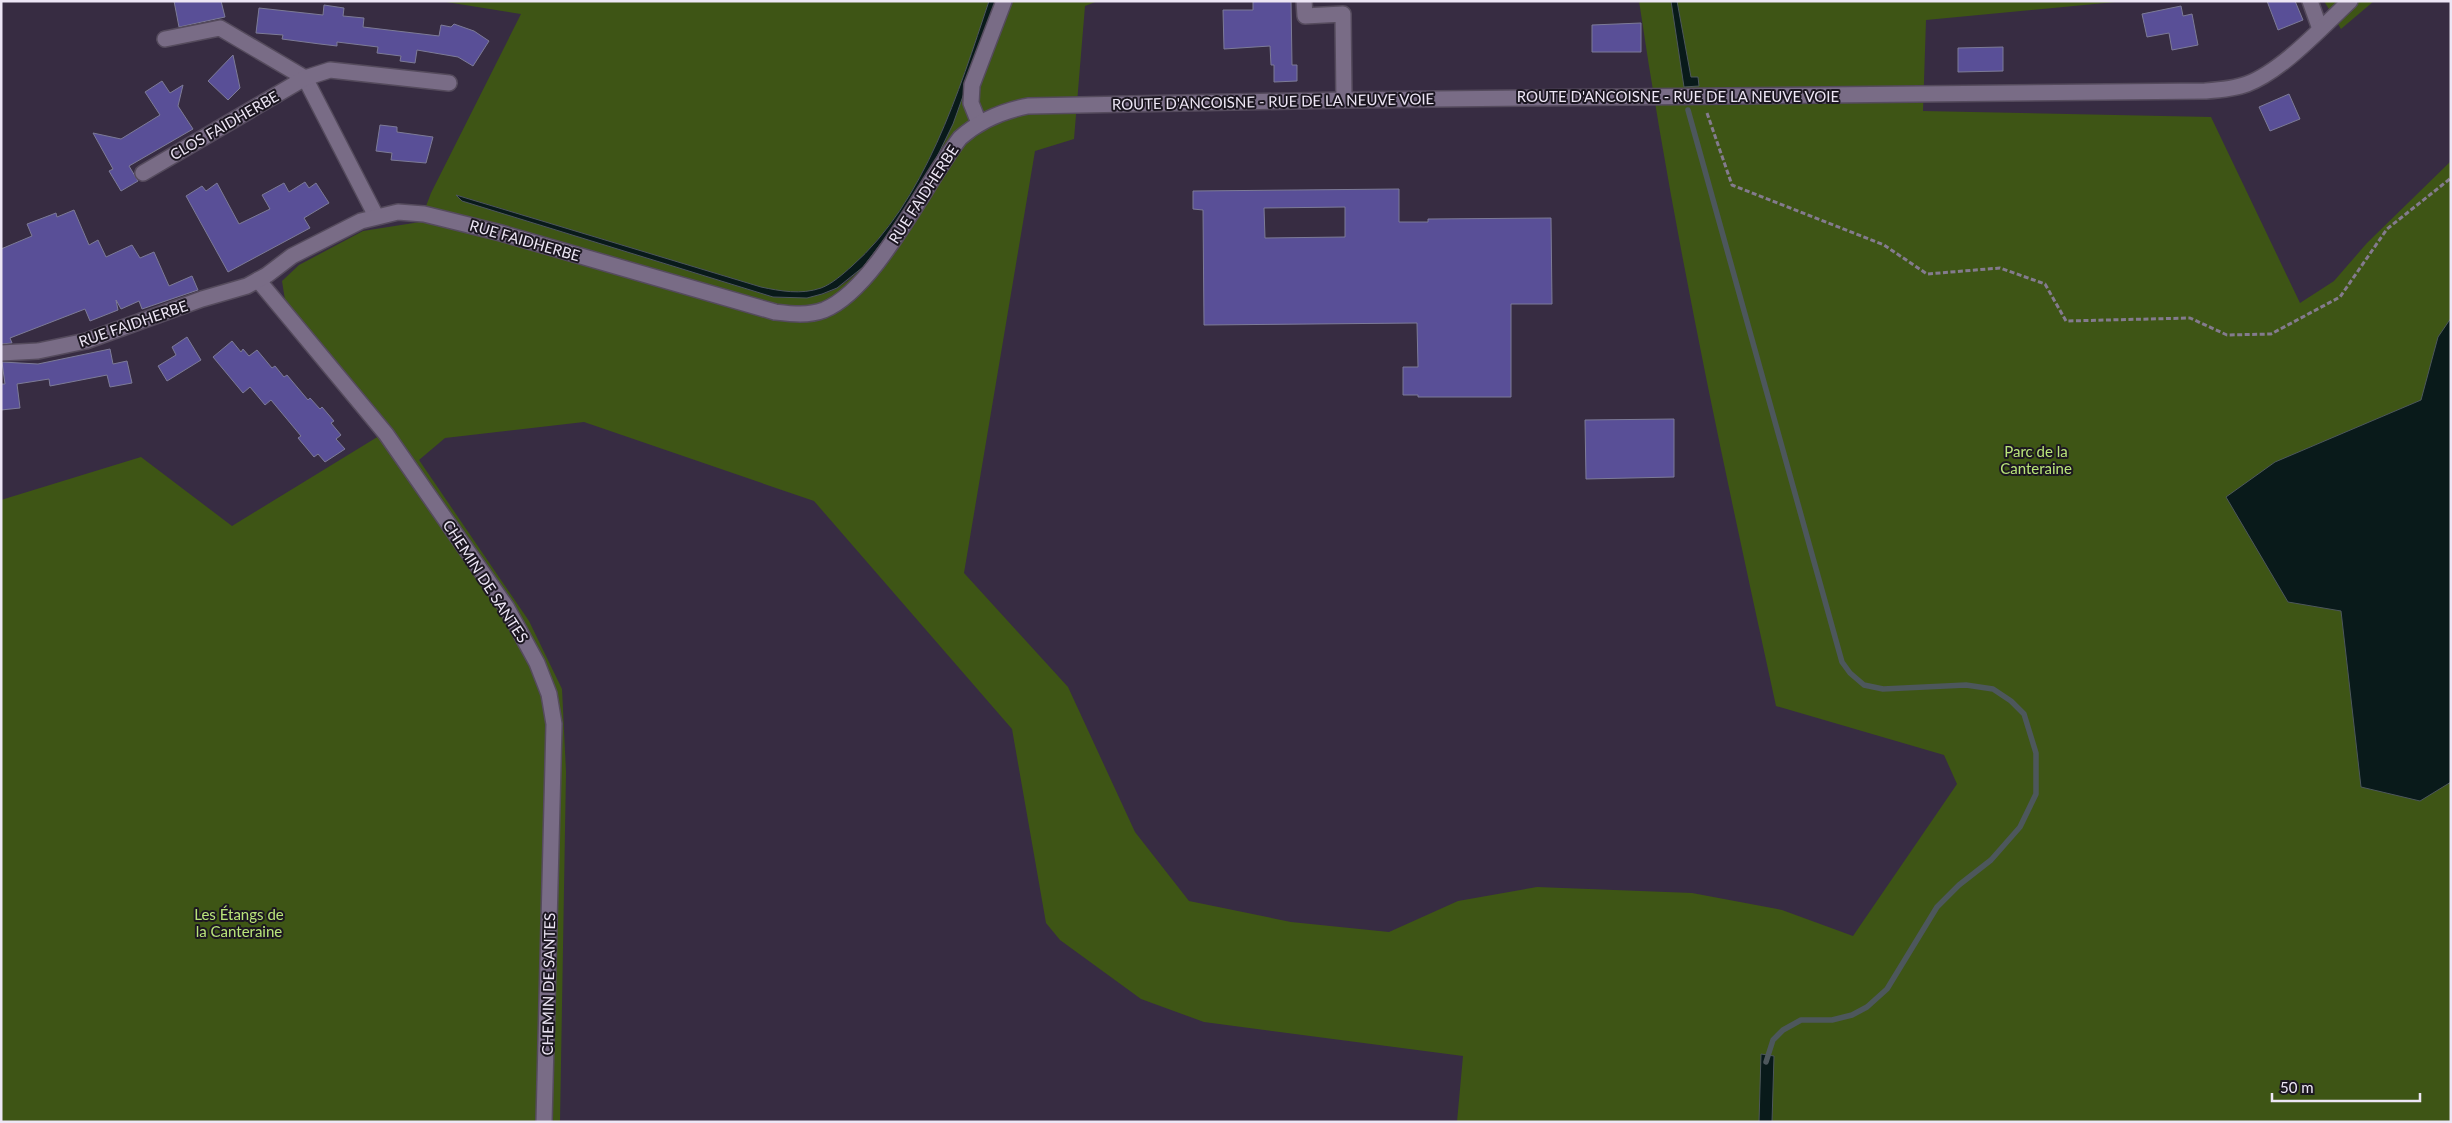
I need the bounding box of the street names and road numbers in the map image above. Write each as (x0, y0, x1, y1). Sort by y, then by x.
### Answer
street label: CLOS FAIDHERBE (166, 87, 282, 163)
street label: ROUTE D'ANCOISNE - RUE DE LA NEUVE VOIE (1517, 87, 1839, 105)
street label: ROUTE D'ANCOISNE - RUE DE LA NEUVE VOIE (1112, 89, 1434, 113)
street label: RUE FAIDHERBE (884, 141, 962, 247)
street label: RUE FAIDHERBE (468, 216, 582, 264)
street label: RUE FAIDHERBE (76, 296, 190, 350)
street label: CHEMIN DE SANTES (440, 516, 532, 646)
street label: CHEMIN DE SANTES (538, 913, 558, 1055)

